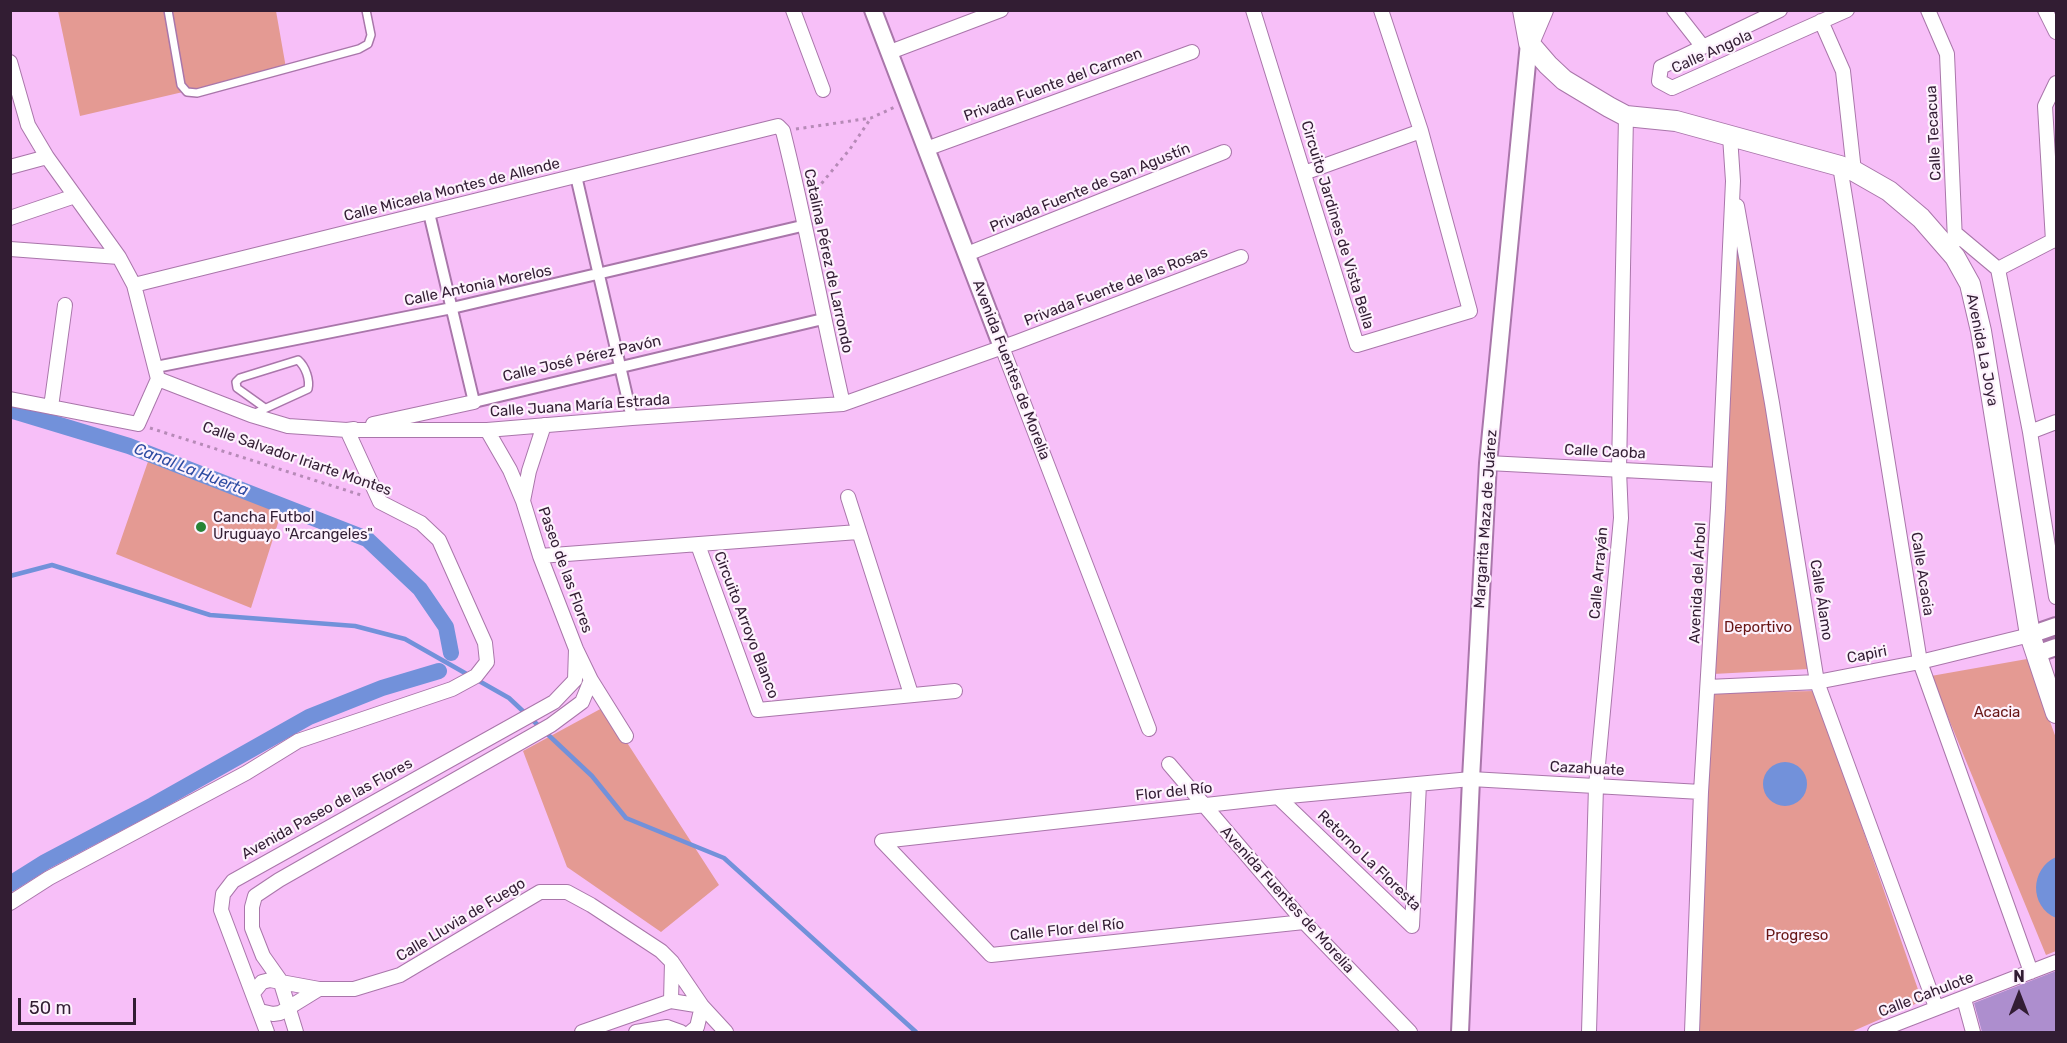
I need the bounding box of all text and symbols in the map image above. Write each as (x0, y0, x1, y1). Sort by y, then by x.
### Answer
street label: Calle Angola (1669, 26, 1755, 78)
street label: Privada Fuente del Carmen (961, 44, 1145, 126)
street label: Calle Tecacua (1923, 85, 1945, 181)
street label: Circuito Jardines de Vista Bella (1297, 119, 1377, 331)
street label: Privada Fuente de San Agustín (987, 139, 1193, 237)
street label: Calle Micaela Montes de Allende (342, 154, 562, 226)
street label: Catalina Pérez de Larrondo (800, 167, 856, 355)
street label: Privada Fuente de las Rosas (1022, 244, 1210, 330)
street label: Calle Antonia Morelos (403, 262, 553, 310)
street label: Avenida Fuentes de Morelia (968, 278, 1054, 462)
street label: Avenida La Joya (1962, 292, 2002, 408)
street label: Calle José Pérez Pavón (501, 332, 663, 386)
street label: Calle Juana María Estrada (489, 391, 671, 421)
street label: Calle Salvador Iriarte Montes (200, 418, 394, 500)
street label: Margarita Maza de Juárez (1471, 429, 1501, 609)
water label: Canal La Huerta (131, 439, 251, 501)
street label: Calle Caoba (1564, 441, 1646, 463)
street label: Paseo de las Flores (534, 504, 596, 636)
place label: Cancha Futbol Uruguayo "Arcangeles" (213, 509, 373, 544)
marker: Cancha Futbol Uruguayo "Arcangeles" (194, 520, 208, 534)
street label: Avenida del Árbol (1686, 522, 1710, 644)
street label: Calle Arrayán (1586, 526, 1612, 620)
street label: Calle Acacia (1907, 531, 1937, 617)
street label: Circuito Arroyo Blanco (710, 549, 782, 701)
street label: Calle Álamo (1806, 558, 1836, 642)
park label: Deportivo (1724, 619, 1792, 637)
street label: Capiri (1846, 642, 1888, 668)
park label: Acacia (1974, 704, 2020, 722)
street label: Avenida Paseo de las Flores (238, 754, 416, 864)
street label: Cazahuate (1549, 758, 1625, 780)
street label: Flor del Río (1135, 779, 1213, 805)
street label: Retorno La Floresta (1314, 807, 1424, 915)
street label: Avenida Fuentes de Morelia (1216, 823, 1358, 977)
street label: Calle Lluvia de Fuego (393, 874, 529, 966)
street label: Calle Flor del Río (1009, 915, 1125, 945)
park label: Progreso (1766, 927, 1828, 945)
north arrow (1989, 965, 2049, 1025)
text: N (2013, 967, 2025, 986)
street label: Calle Cahulote (1876, 969, 1976, 1021)
scale bar (21, 986, 140, 1024)
text: 50 m (29, 997, 72, 1019)

